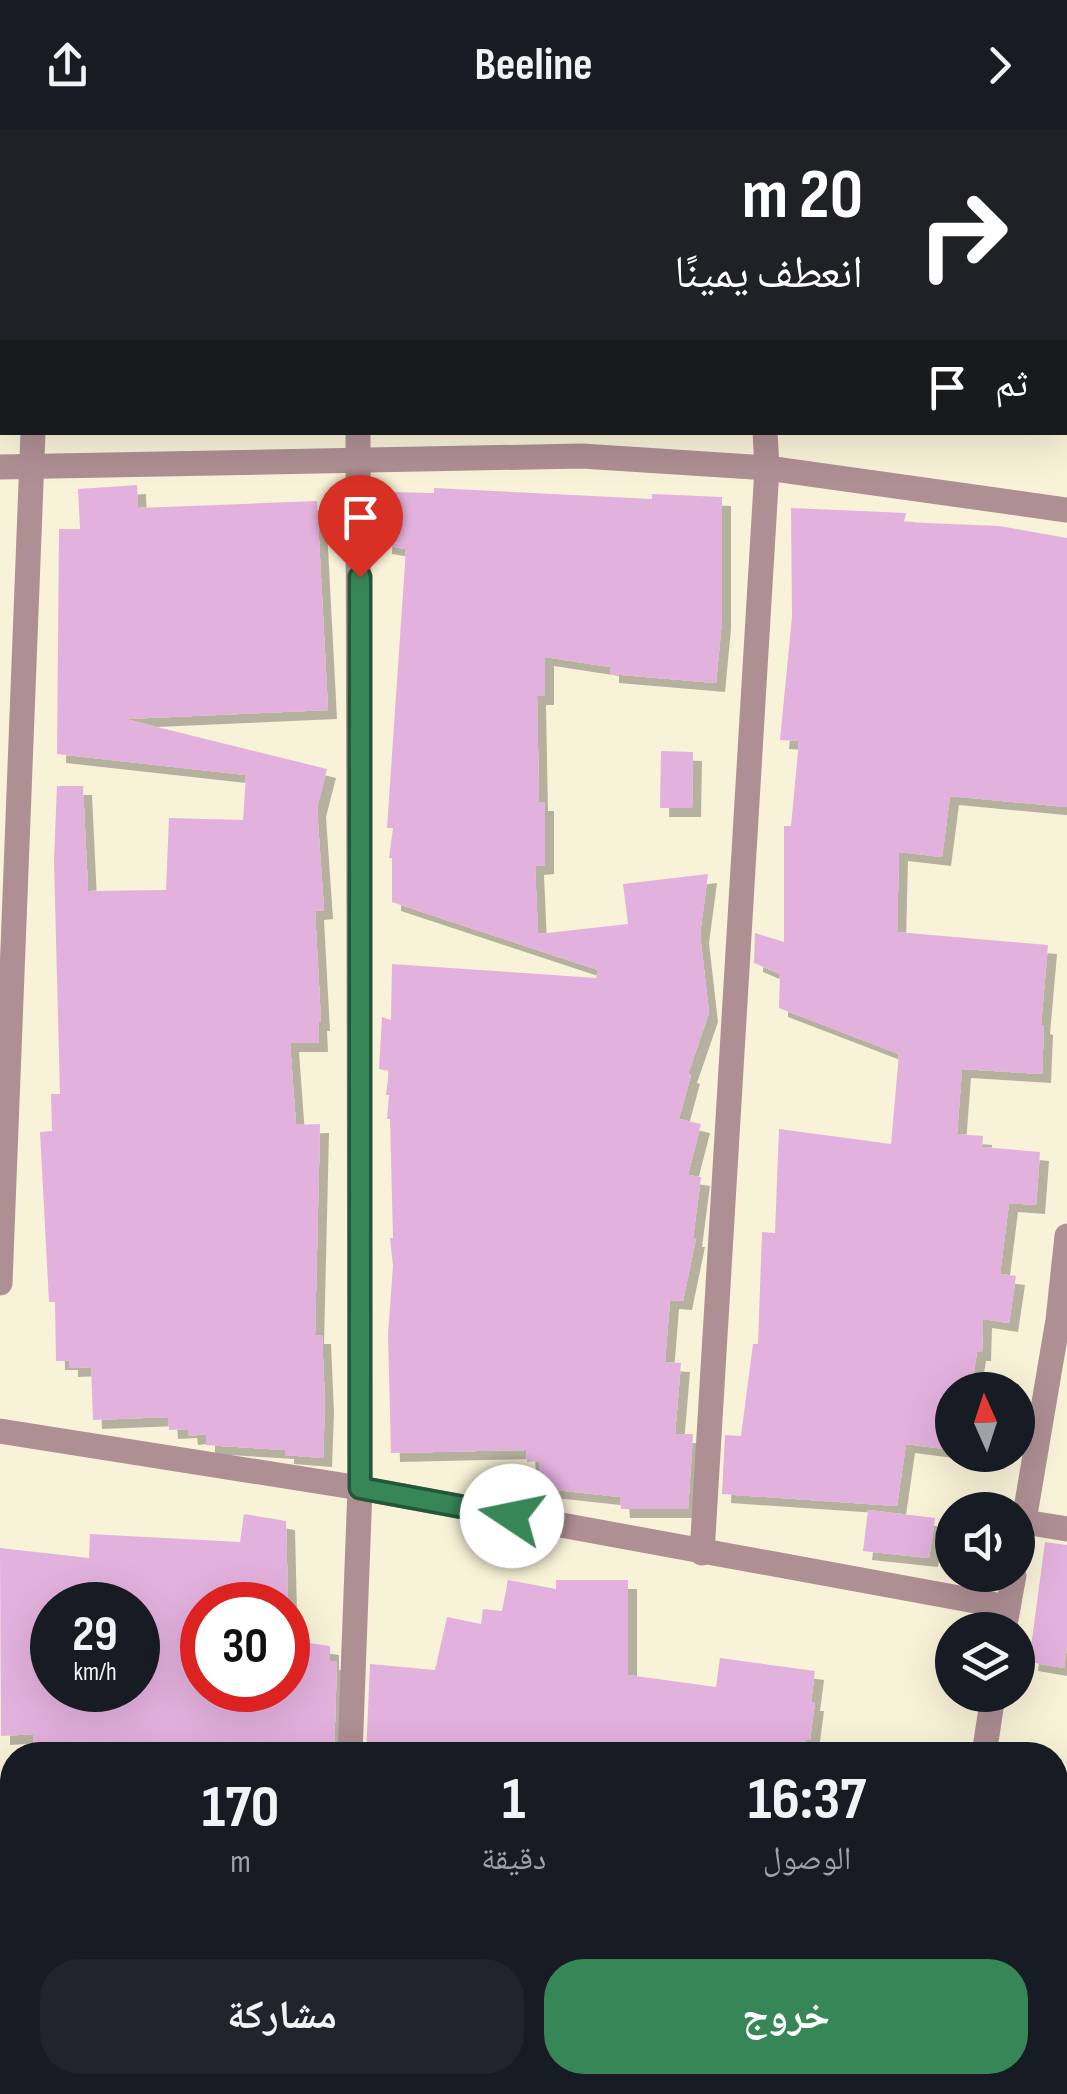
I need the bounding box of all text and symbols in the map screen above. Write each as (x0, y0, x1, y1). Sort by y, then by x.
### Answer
icon: share (40, 38, 95, 93)
text: Beeline (475, 38, 593, 93)
icon: forward (972, 38, 1027, 93)
text: 20 m (742, 154, 863, 238)
icon: right (898, 170, 1028, 300)
text: انعطف يمينًا (674, 246, 863, 301)
icon: arrive (920, 360, 975, 415)
text: ثم (995, 362, 1028, 407)
pin (318, 475, 403, 578)
icon: arrive (333, 490, 388, 545)
north arrow (935, 1372, 1035, 1472)
map controls (935, 1372, 1035, 1712)
position arrow (460, 1464, 564, 1568)
button: sound (935, 1492, 1035, 1592)
speed limit sign: 30 (180, 1582, 310, 1712)
text: 29 (72, 1605, 118, 1665)
button: layers (935, 1612, 1035, 1712)
text: km/h (73, 1657, 117, 1688)
text: 1 (502, 1764, 525, 1836)
text: 16:37 (748, 1764, 866, 1836)
text: 170 (202, 1772, 279, 1844)
text: دقيقة (481, 1840, 546, 1879)
text: الوصول (763, 1840, 851, 1879)
text: m (230, 1843, 251, 1882)
button: مشاركة (40, 1959, 524, 2074)
button: خروج (544, 1959, 1028, 2074)

